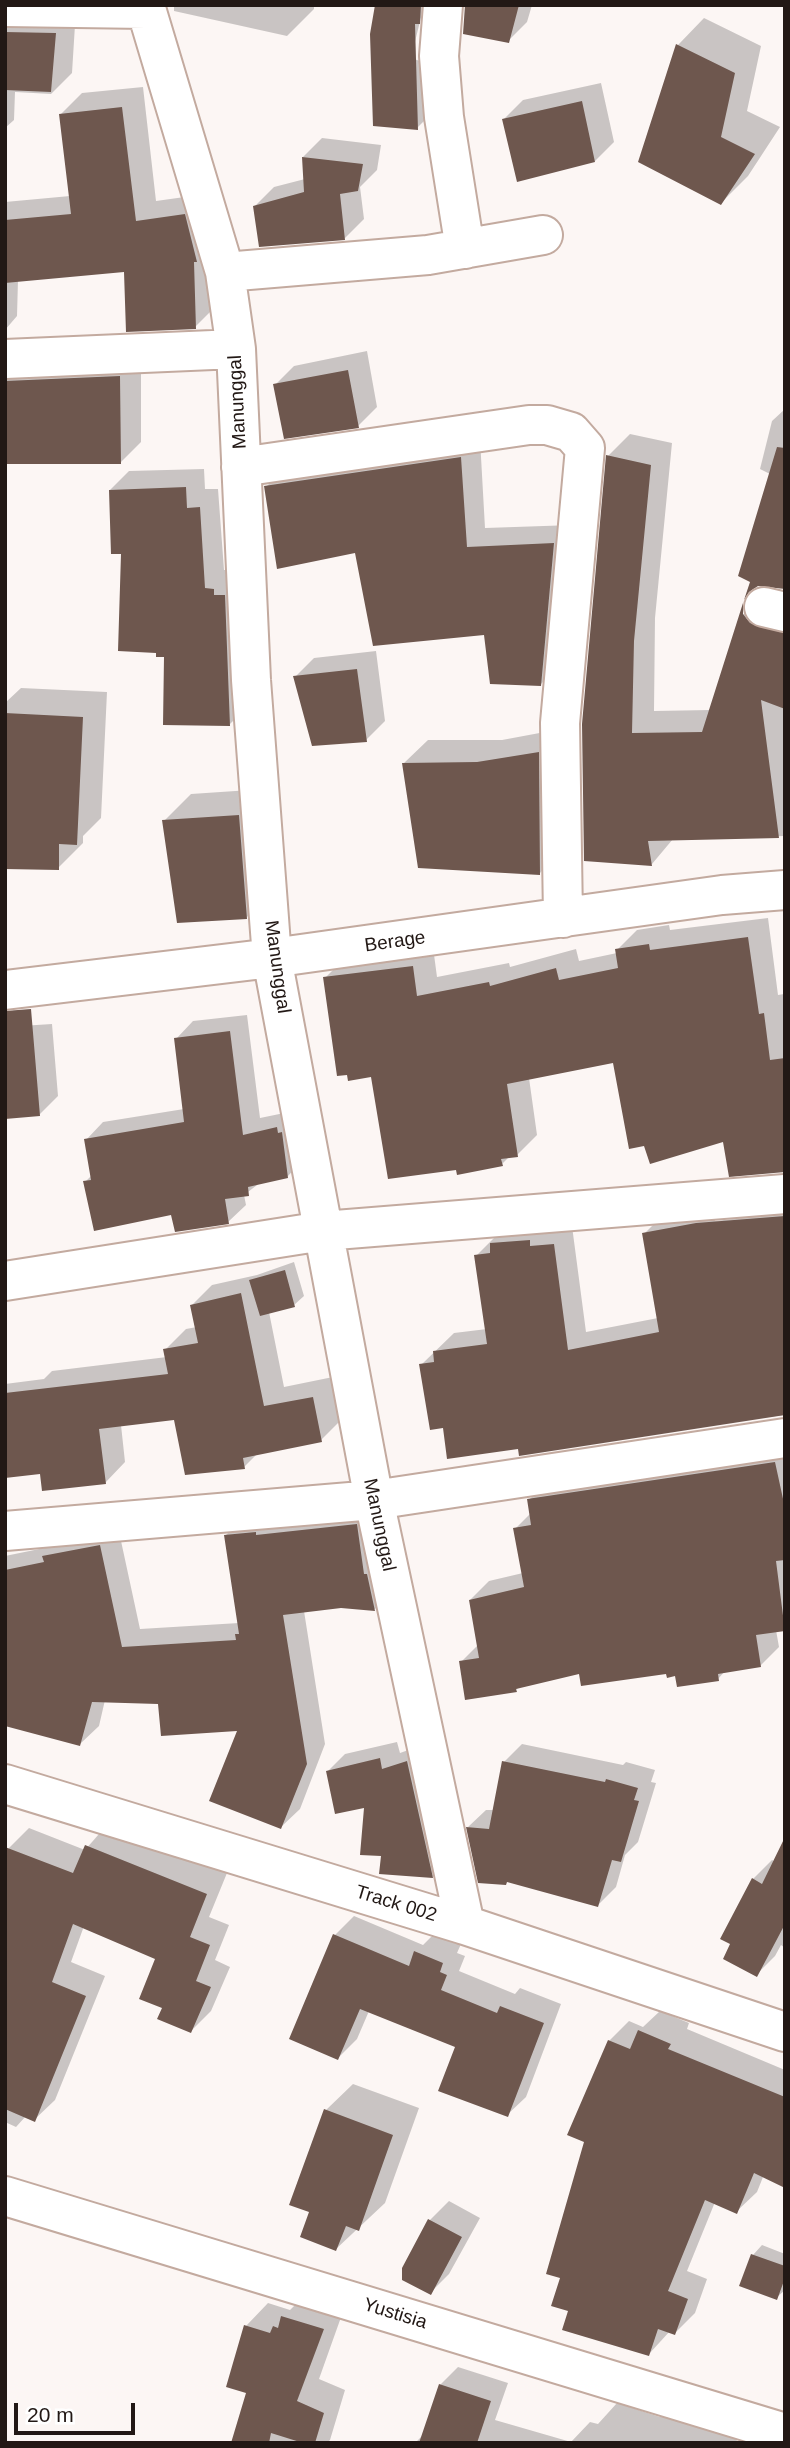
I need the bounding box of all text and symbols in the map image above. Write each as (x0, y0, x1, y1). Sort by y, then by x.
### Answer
street label: Manunggal (224, 354, 252, 450)
street label: Manunggal (259, 919, 295, 1015)
street label: Berage (363, 926, 427, 958)
street label: Manunggal (358, 1477, 400, 1573)
street label: Track 002 (353, 1881, 439, 1927)
street label: Yustisia (360, 2294, 430, 2334)
scale bar (18, 2388, 138, 2432)
text: 20 m (27, 2403, 74, 2426)

